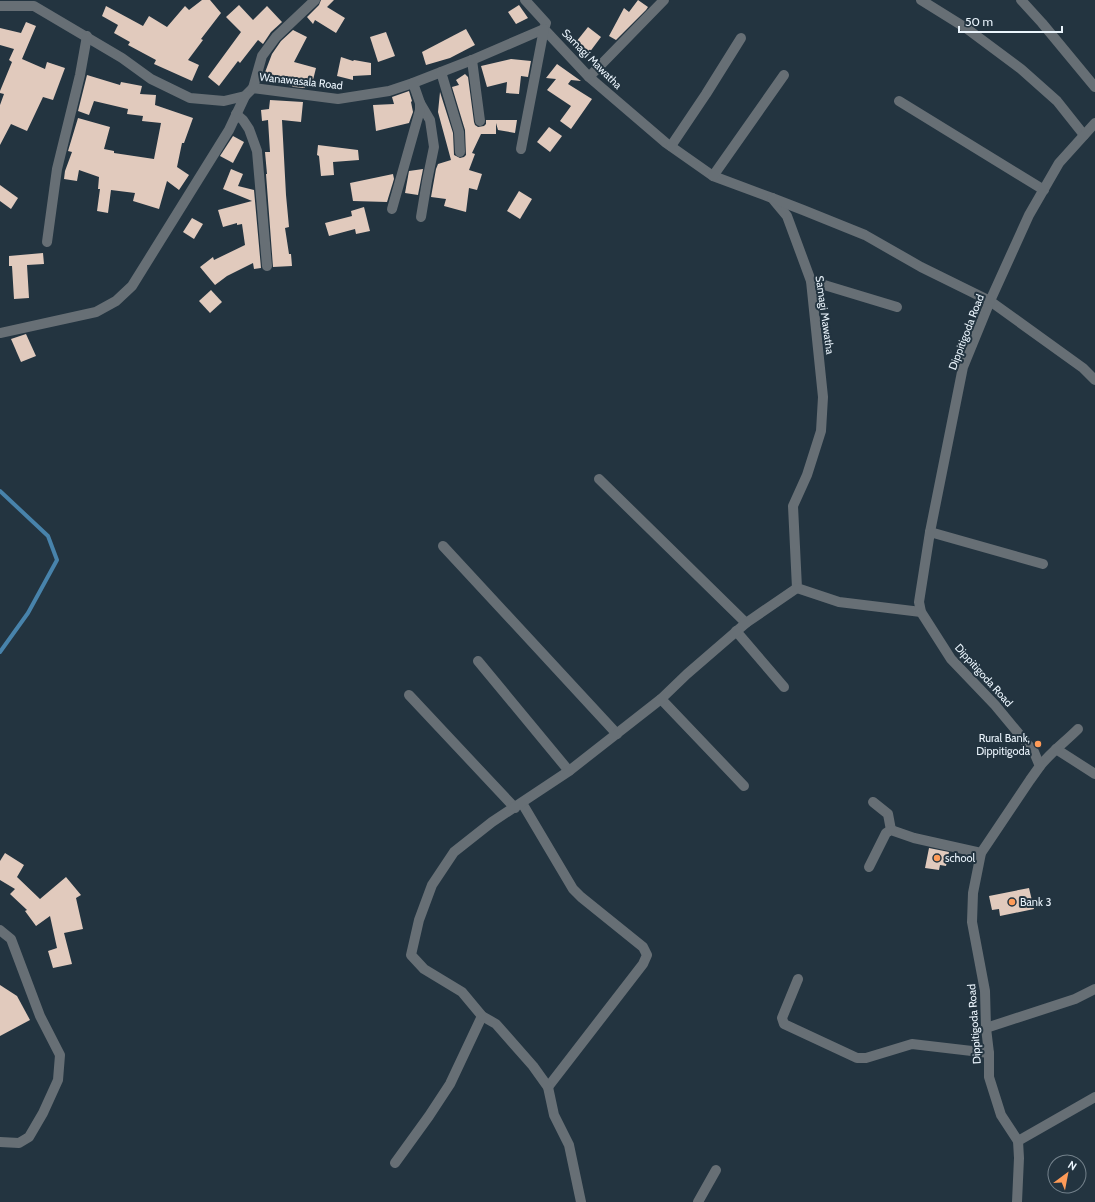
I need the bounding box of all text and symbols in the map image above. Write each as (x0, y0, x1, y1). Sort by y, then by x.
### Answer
scale bar (959, 8, 1062, 34)
text: 50 m (965, 14, 993, 29)
street label: Samagi Mawatha (559, 26, 625, 92)
street label: Wanawasala Road (259, 70, 343, 92)
street label: Samagi Mawatha (813, 275, 838, 356)
street label: Dippitigoda Road (945, 292, 987, 372)
street label: Dippitigoda Road (952, 641, 1016, 709)
place label: Rural Bank, Dippitigoda (976, 731, 1031, 758)
marker: Rural Bank, Dippitigoda (1033, 739, 1043, 749)
place label: school (945, 851, 976, 865)
marker: school (932, 853, 942, 863)
place label: Bank 3 (1020, 895, 1051, 909)
marker: Bank 3 (1007, 897, 1017, 907)
street label: Dippitigoda Road (964, 984, 984, 1064)
north arrow (1047, 1154, 1087, 1194)
text: N (1065, 1158, 1079, 1174)

